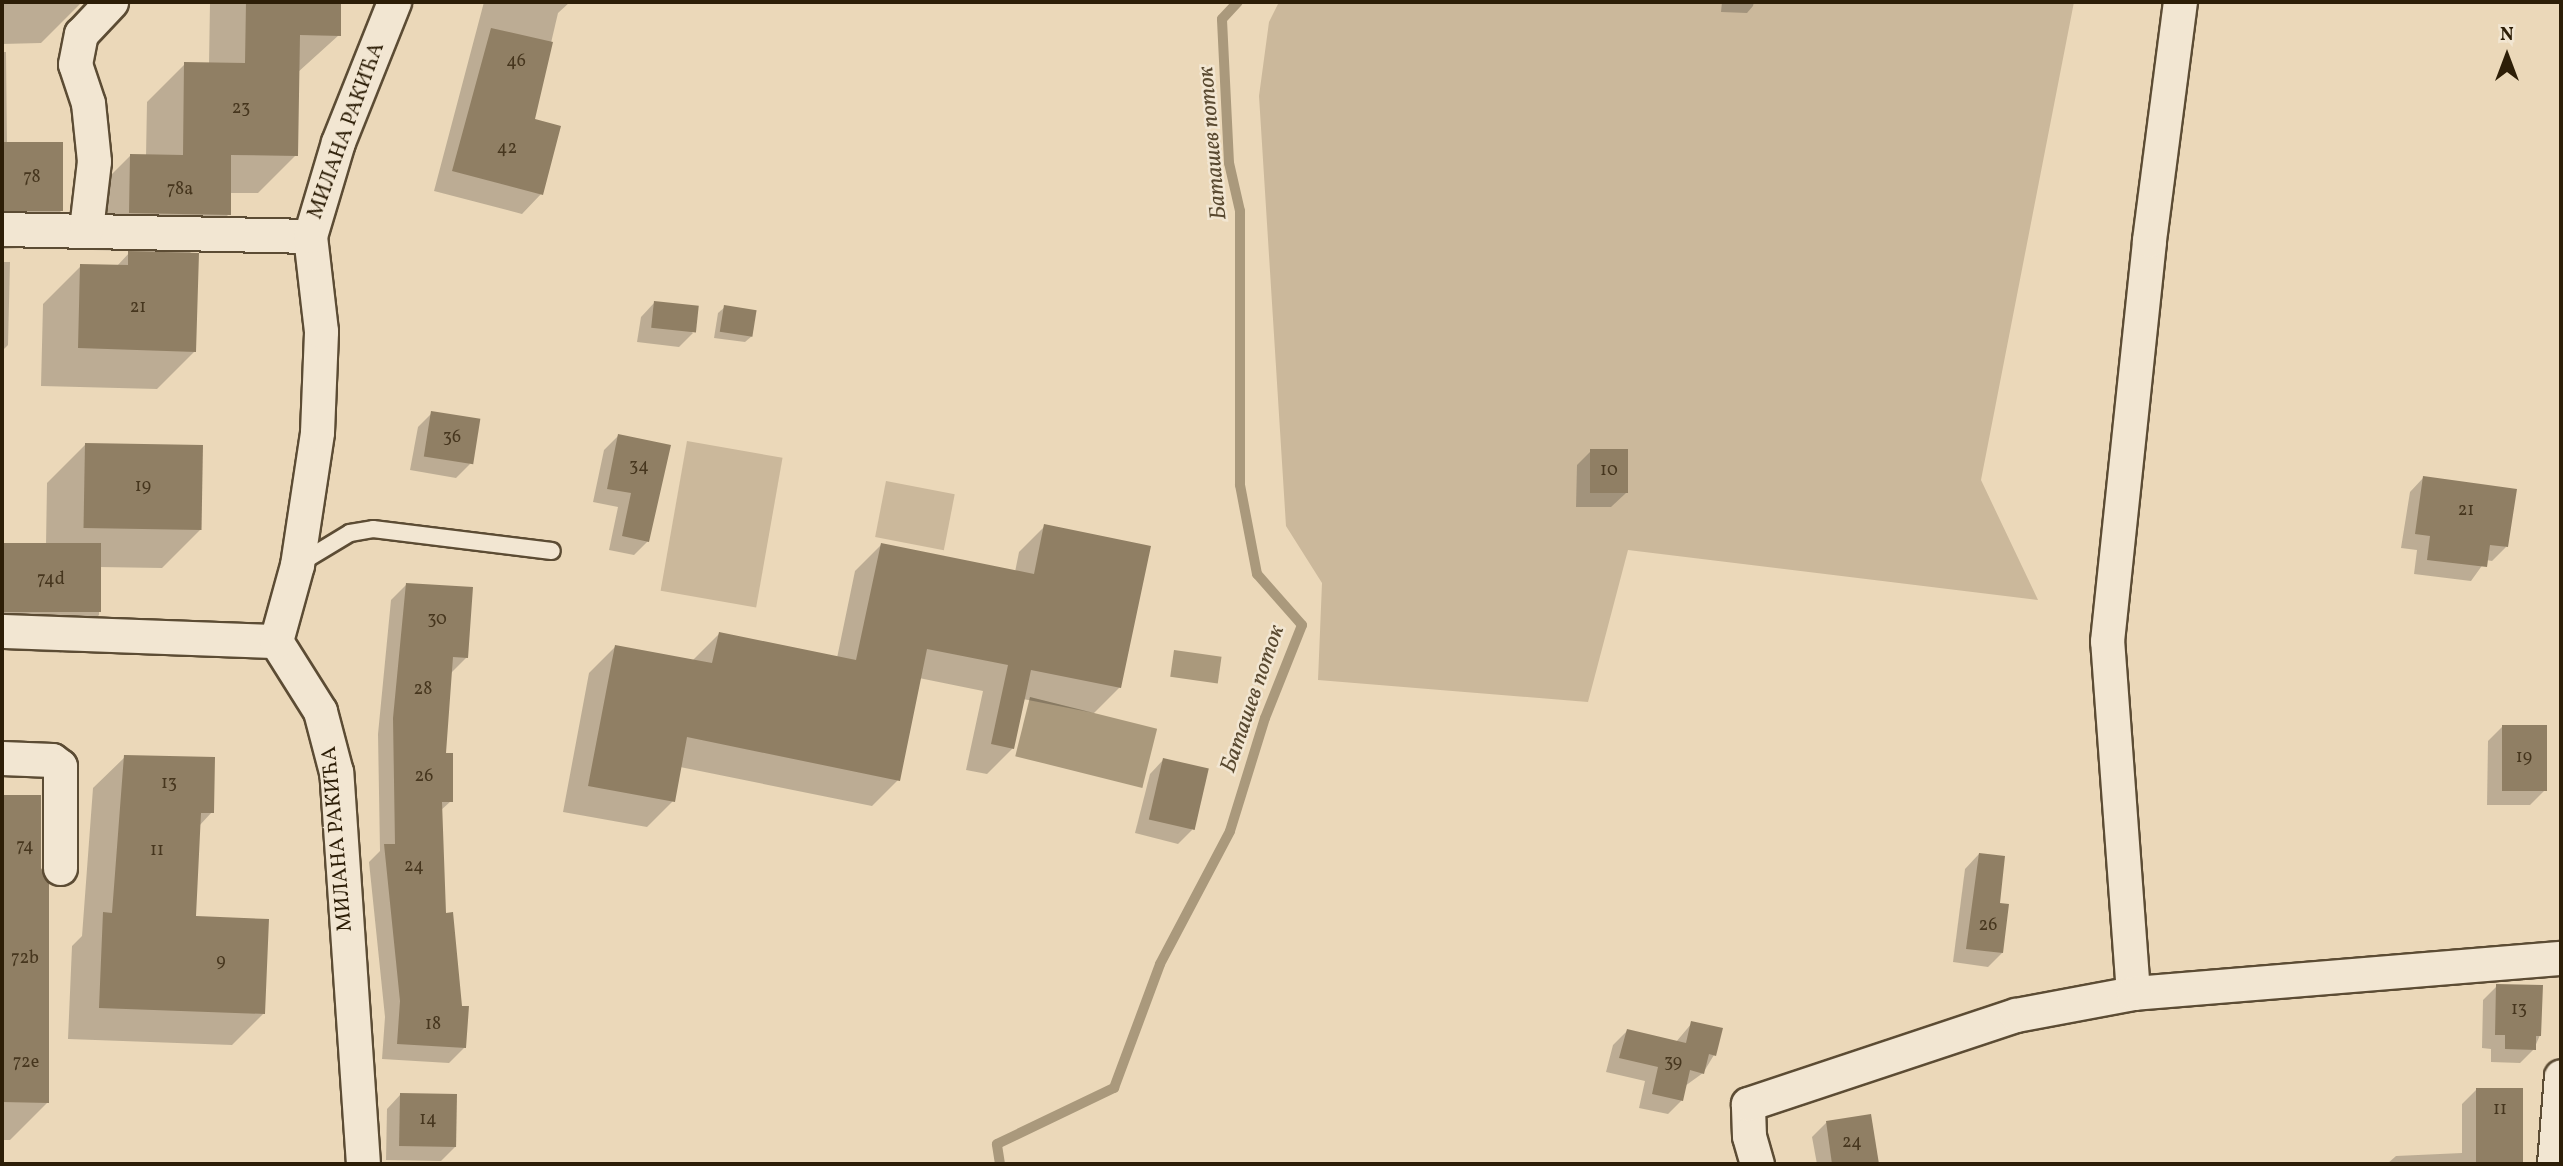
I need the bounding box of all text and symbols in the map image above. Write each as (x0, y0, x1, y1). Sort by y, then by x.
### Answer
north arrow (2472, 21, 2542, 91)
text: N (2500, 22, 2514, 48)
street label: МИЛАНА РАКИЋА (303, 39, 391, 223)
house number: 46 (506, 51, 526, 73)
water label: Баташев поток (1193, 65, 1233, 221)
house number: 23 (232, 98, 250, 120)
house number: 42 (497, 138, 517, 160)
house number: 78 (23, 167, 41, 189)
house number: 78a (167, 179, 193, 201)
house number: 21 (130, 297, 146, 319)
house number: 36 (443, 427, 461, 449)
house number: 34 (629, 456, 649, 478)
house number: 10 (1600, 460, 1618, 482)
house number: 19 (135, 476, 151, 498)
house number: 21 (2458, 500, 2474, 522)
house number: 74d (37, 569, 65, 591)
house number: 30 (427, 609, 447, 631)
water label: Баташев поток (1215, 622, 1291, 776)
house number: 28 (414, 679, 432, 701)
street label: МИЛАНА РАКИЋА (317, 745, 359, 933)
house number: 19 (2516, 747, 2532, 769)
house number: 26 (415, 766, 433, 788)
house number: 13 (161, 773, 177, 795)
house number: 74 (16, 836, 34, 858)
house number: 11 (150, 840, 164, 862)
house number: 24 (404, 856, 424, 878)
house number: 26 (1979, 915, 1997, 937)
house number: 72b (11, 948, 39, 970)
house number: 9 (216, 951, 226, 973)
house number: 13 (2511, 999, 2527, 1021)
house number: 18 (425, 1014, 441, 1036)
house number: 72e (13, 1052, 39, 1074)
house number: 39 (1664, 1052, 1682, 1074)
house number: 11 (2493, 1099, 2507, 1121)
house number: 14 (419, 1109, 437, 1131)
house number: 24 (1842, 1132, 1862, 1154)

